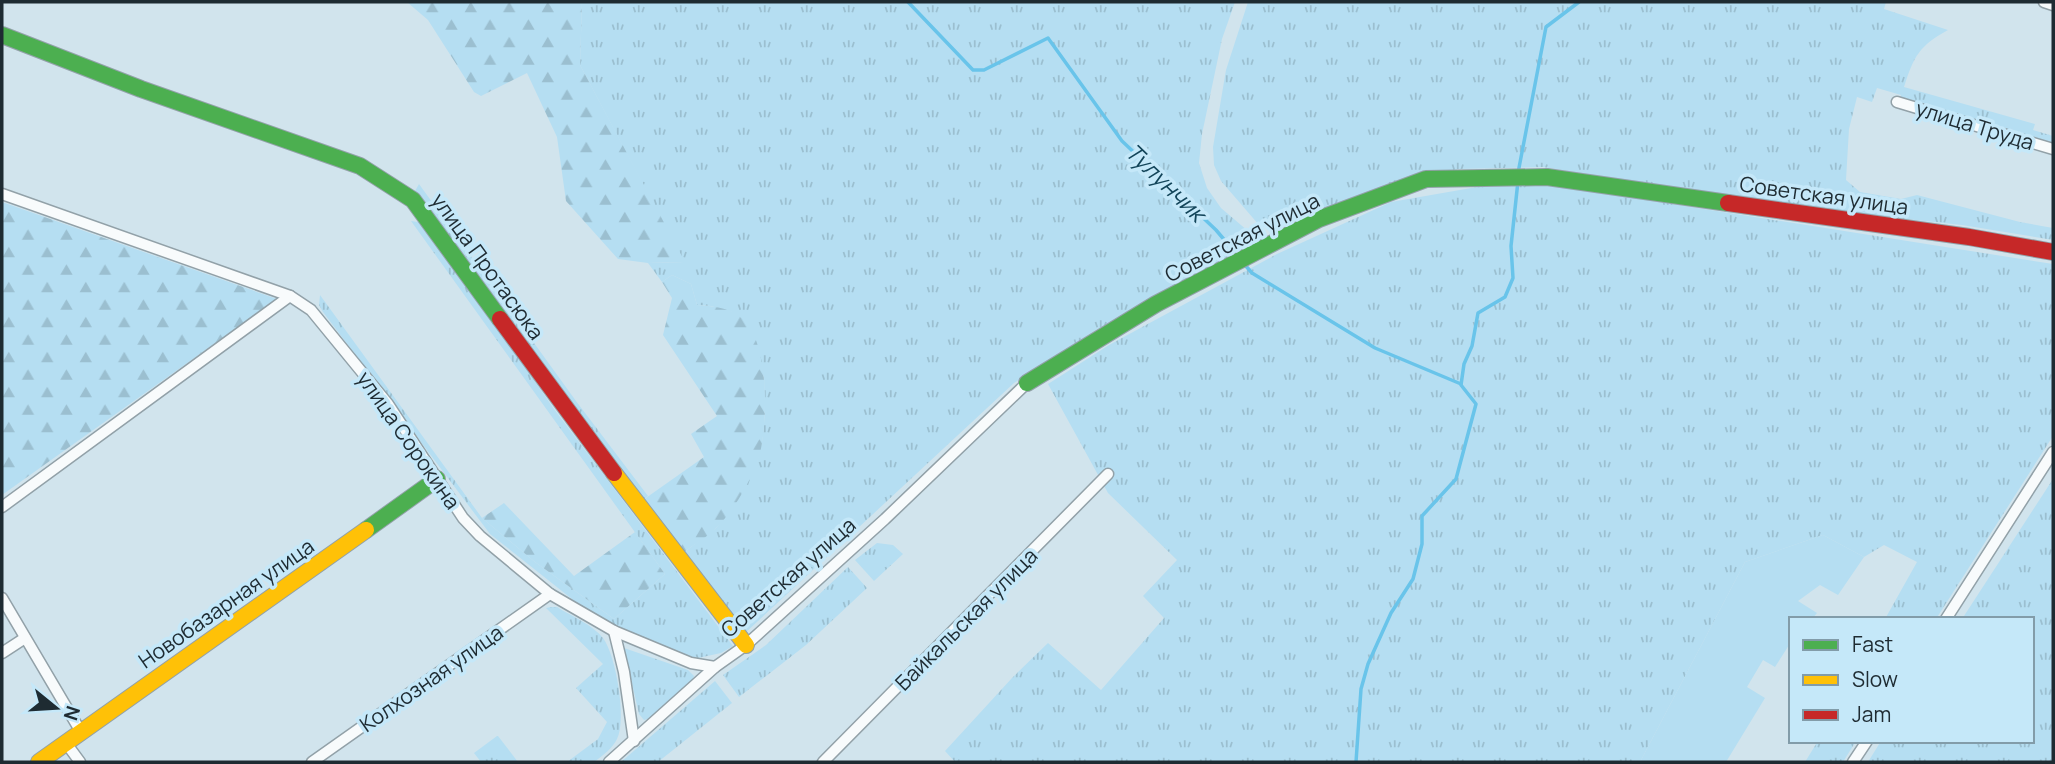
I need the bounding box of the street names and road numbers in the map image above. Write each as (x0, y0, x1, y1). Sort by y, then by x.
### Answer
street label: улица Труда (1913, 94, 2037, 156)
street label: Советская улица (1738, 169, 1910, 221)
street label: Советская улица (1160, 186, 1324, 288)
street label: улица Протасюка (425, 187, 551, 345)
street label: улица Сорокина (351, 366, 467, 514)
street label: Советская улица (715, 511, 861, 643)
street label: Новобазарная улица (133, 532, 319, 674)
street label: Байкальская улица (889, 542, 1043, 696)
street label: Колхозная улица (354, 618, 508, 738)

